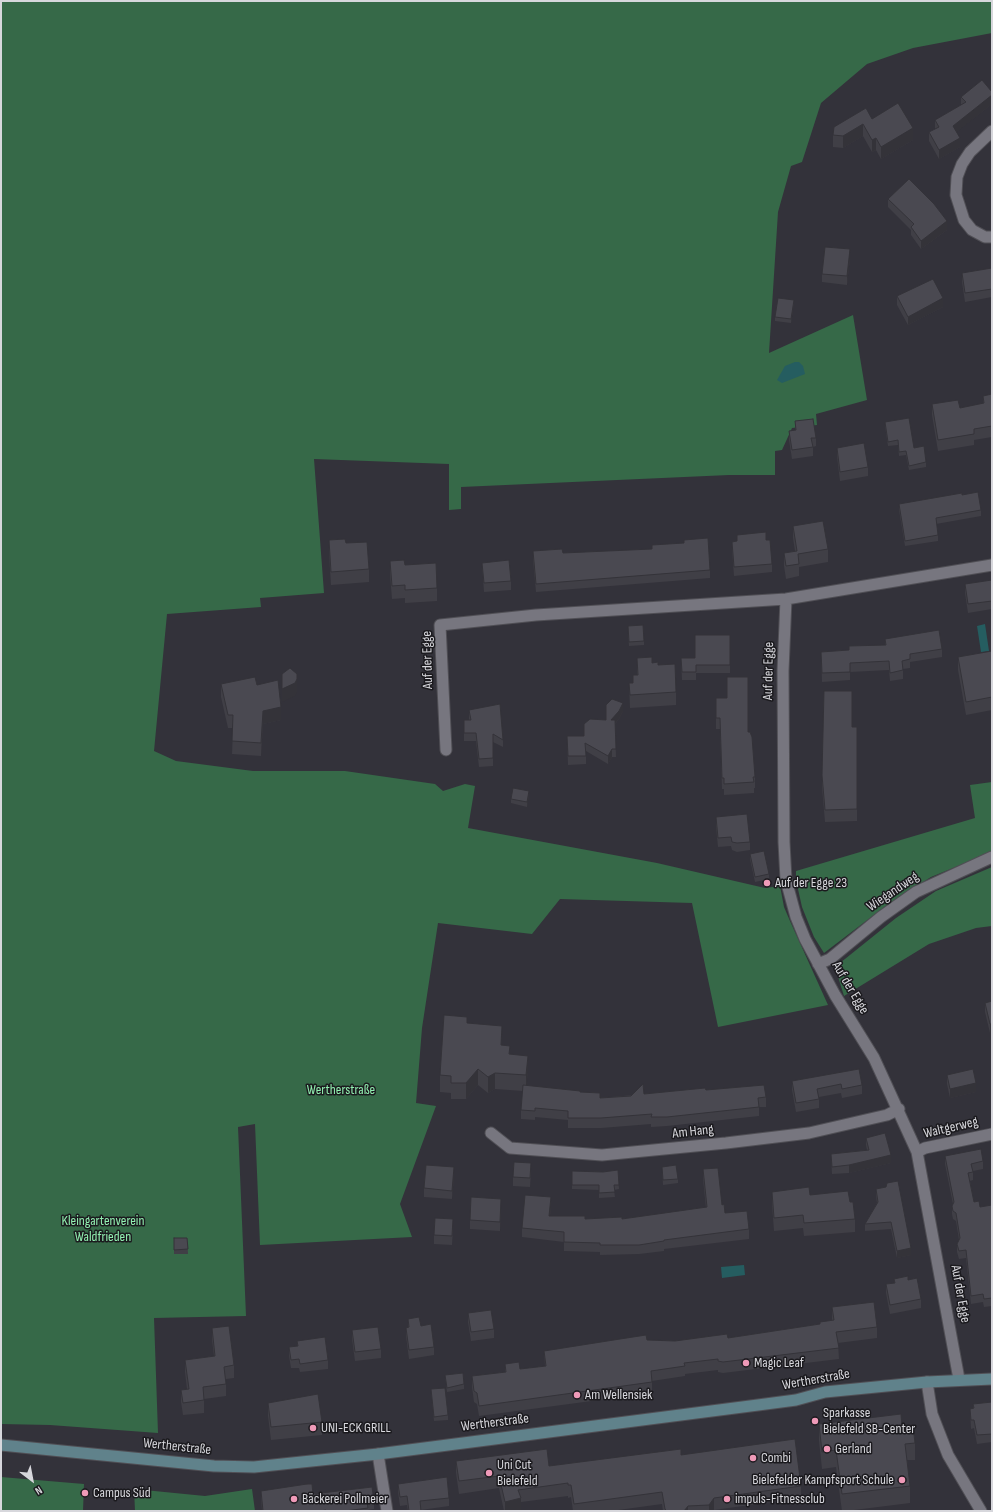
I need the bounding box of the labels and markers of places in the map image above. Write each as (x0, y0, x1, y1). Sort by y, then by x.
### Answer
place label: Auf der Egge 23 (775, 875, 847, 891)
marker: Auf der Egge 23 (762, 878, 772, 888)
place label: Magic Leaf (754, 1355, 804, 1371)
marker: Magic Leaf (741, 1358, 751, 1368)
place label: Am Wellensiek (585, 1387, 652, 1403)
marker: Am Wellensiek (572, 1390, 582, 1400)
place label: Sparkasse Bielefeld SB-Center (823, 1405, 915, 1438)
marker: Sparkasse Bielefeld SB-Center (810, 1416, 820, 1426)
place label: UNI-ECK GRILL (321, 1420, 391, 1436)
marker: UNI-ECK GRILL (308, 1423, 318, 1433)
place label: Gerland (835, 1441, 871, 1457)
marker: Gerland (822, 1444, 832, 1454)
place label: Combi (761, 1450, 791, 1466)
marker: Combi (748, 1453, 758, 1463)
place label: Uni Cut Bielefeld (497, 1457, 538, 1490)
marker: Uni Cut Bielefeld (484, 1468, 494, 1478)
place label: Bielefelder Kampfsport Schule (752, 1472, 894, 1488)
marker: Bielefelder Kampfsport Schule (897, 1475, 907, 1485)
place label: Campus Süd (93, 1485, 151, 1501)
marker: Campus Süd (80, 1488, 90, 1498)
place label: Bäckerei Pollmeier (302, 1491, 388, 1507)
place label: impuls-Fitnessclub (735, 1491, 825, 1507)
marker: Bäckerei Pollmeier (289, 1494, 299, 1504)
marker: impuls-Fitnessclub (722, 1494, 732, 1504)

